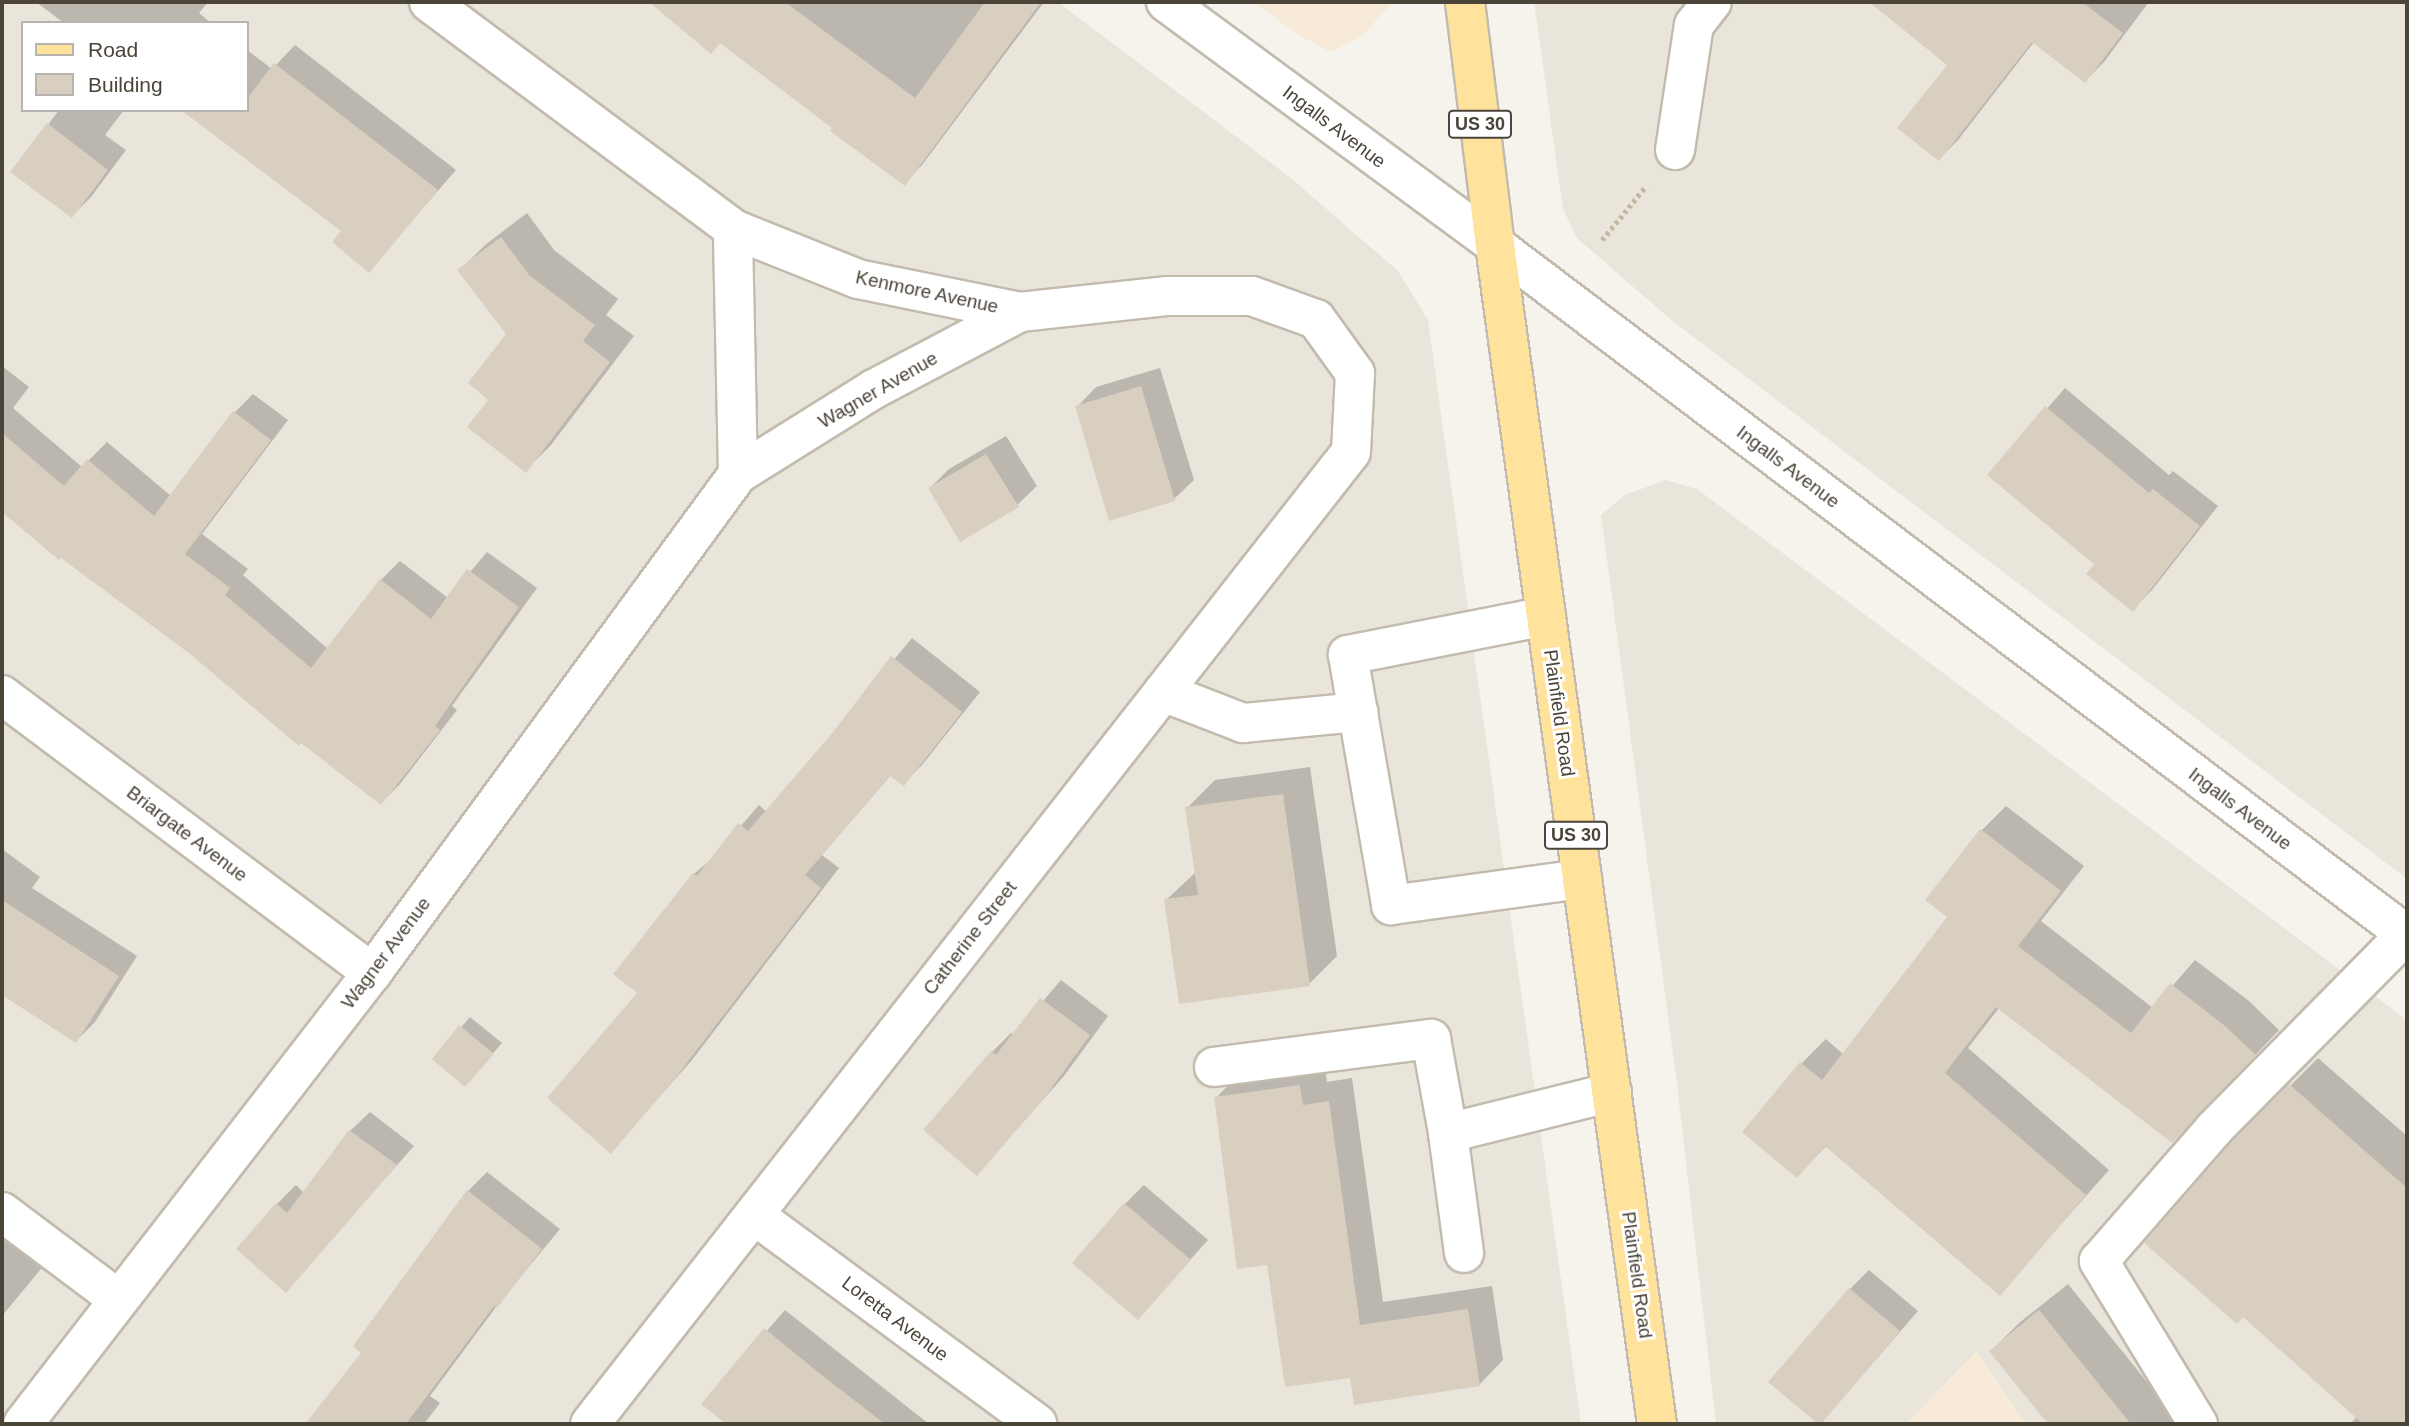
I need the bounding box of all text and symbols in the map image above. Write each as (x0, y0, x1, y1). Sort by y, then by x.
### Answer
legend (21, 21, 248, 112)
text: Road (88, 38, 138, 61)
text: Building (88, 73, 163, 96)
street label: Ingalls Avenue (1278, 80, 1390, 174)
road number: US 30 (1447, 110, 1513, 139)
street label: Kenmore Avenue (853, 266, 1001, 318)
street label: Wagner Avenue (814, 346, 942, 434)
street label: Ingalls Avenue (1732, 420, 1844, 514)
street label: Plainfield Road (1539, 648, 1579, 778)
street label: Ingalls Avenue (2184, 762, 2296, 856)
street label: Briargate Avenue (122, 781, 252, 887)
road number: US 30 (1543, 820, 1609, 850)
street label: Catherine Street (918, 876, 1022, 1000)
street label: Wagner Avenue (336, 892, 436, 1014)
street label: Plainfield Road (1617, 1210, 1657, 1340)
street label: Loretta Avenue (837, 1271, 953, 1367)

